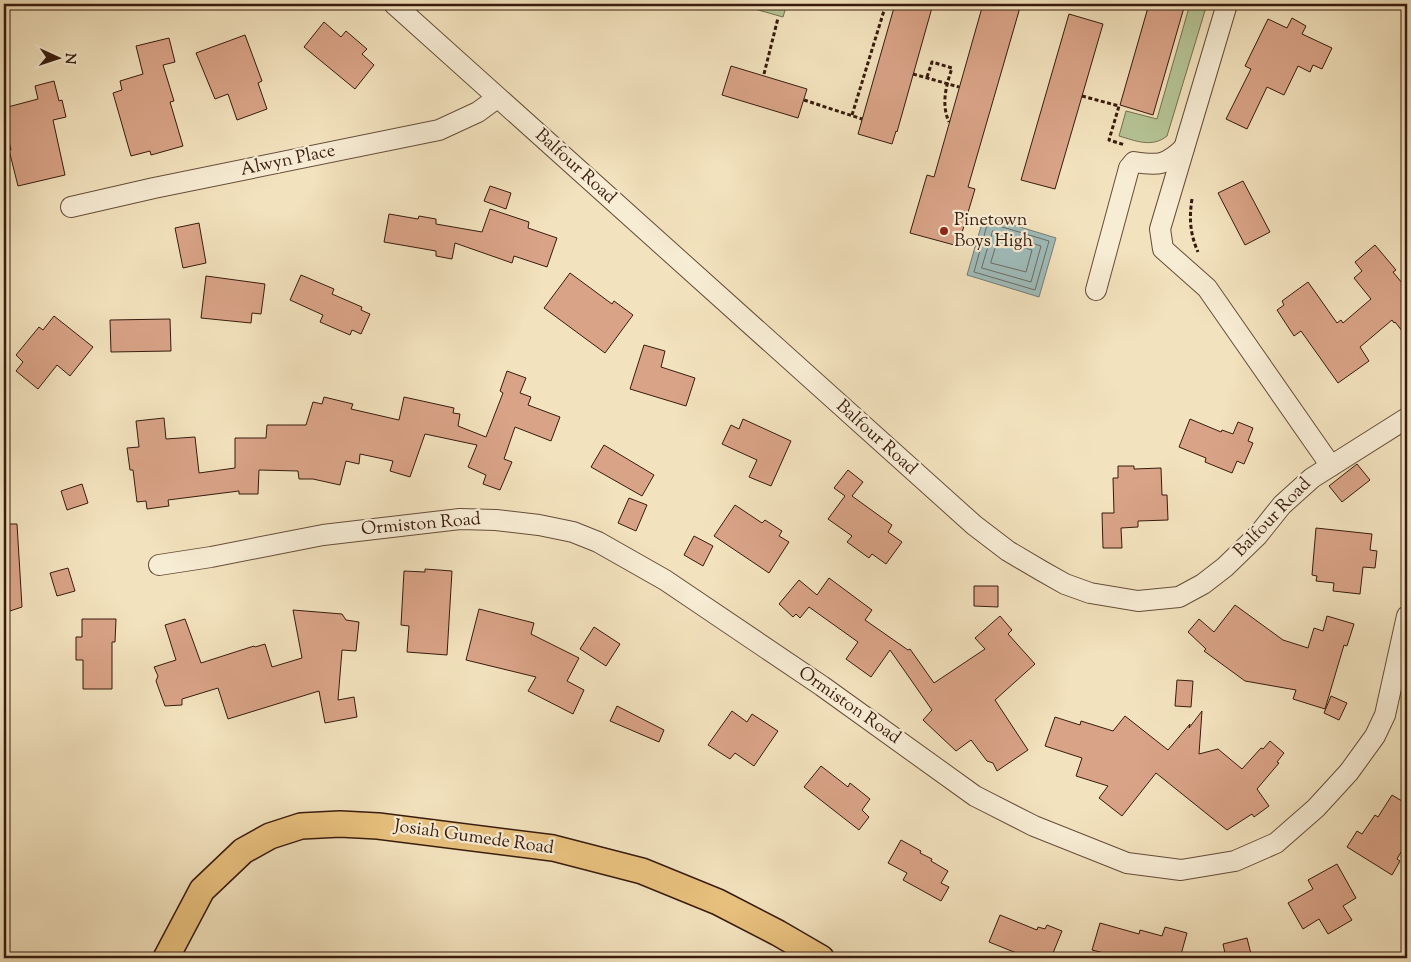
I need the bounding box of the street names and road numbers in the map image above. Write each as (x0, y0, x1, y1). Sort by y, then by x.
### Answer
street label: Balfour Road (528, 123, 622, 211)
street label: Alwyn Place (238, 138, 338, 184)
street label: Balfour Road (829, 394, 923, 482)
street label: Balfour Road (1228, 472, 1318, 564)
street label: Ormiston Road (360, 507, 482, 543)
street label: Ormiston Road (792, 661, 906, 751)
street label: Josiah Gumede Road (392, 814, 555, 862)

